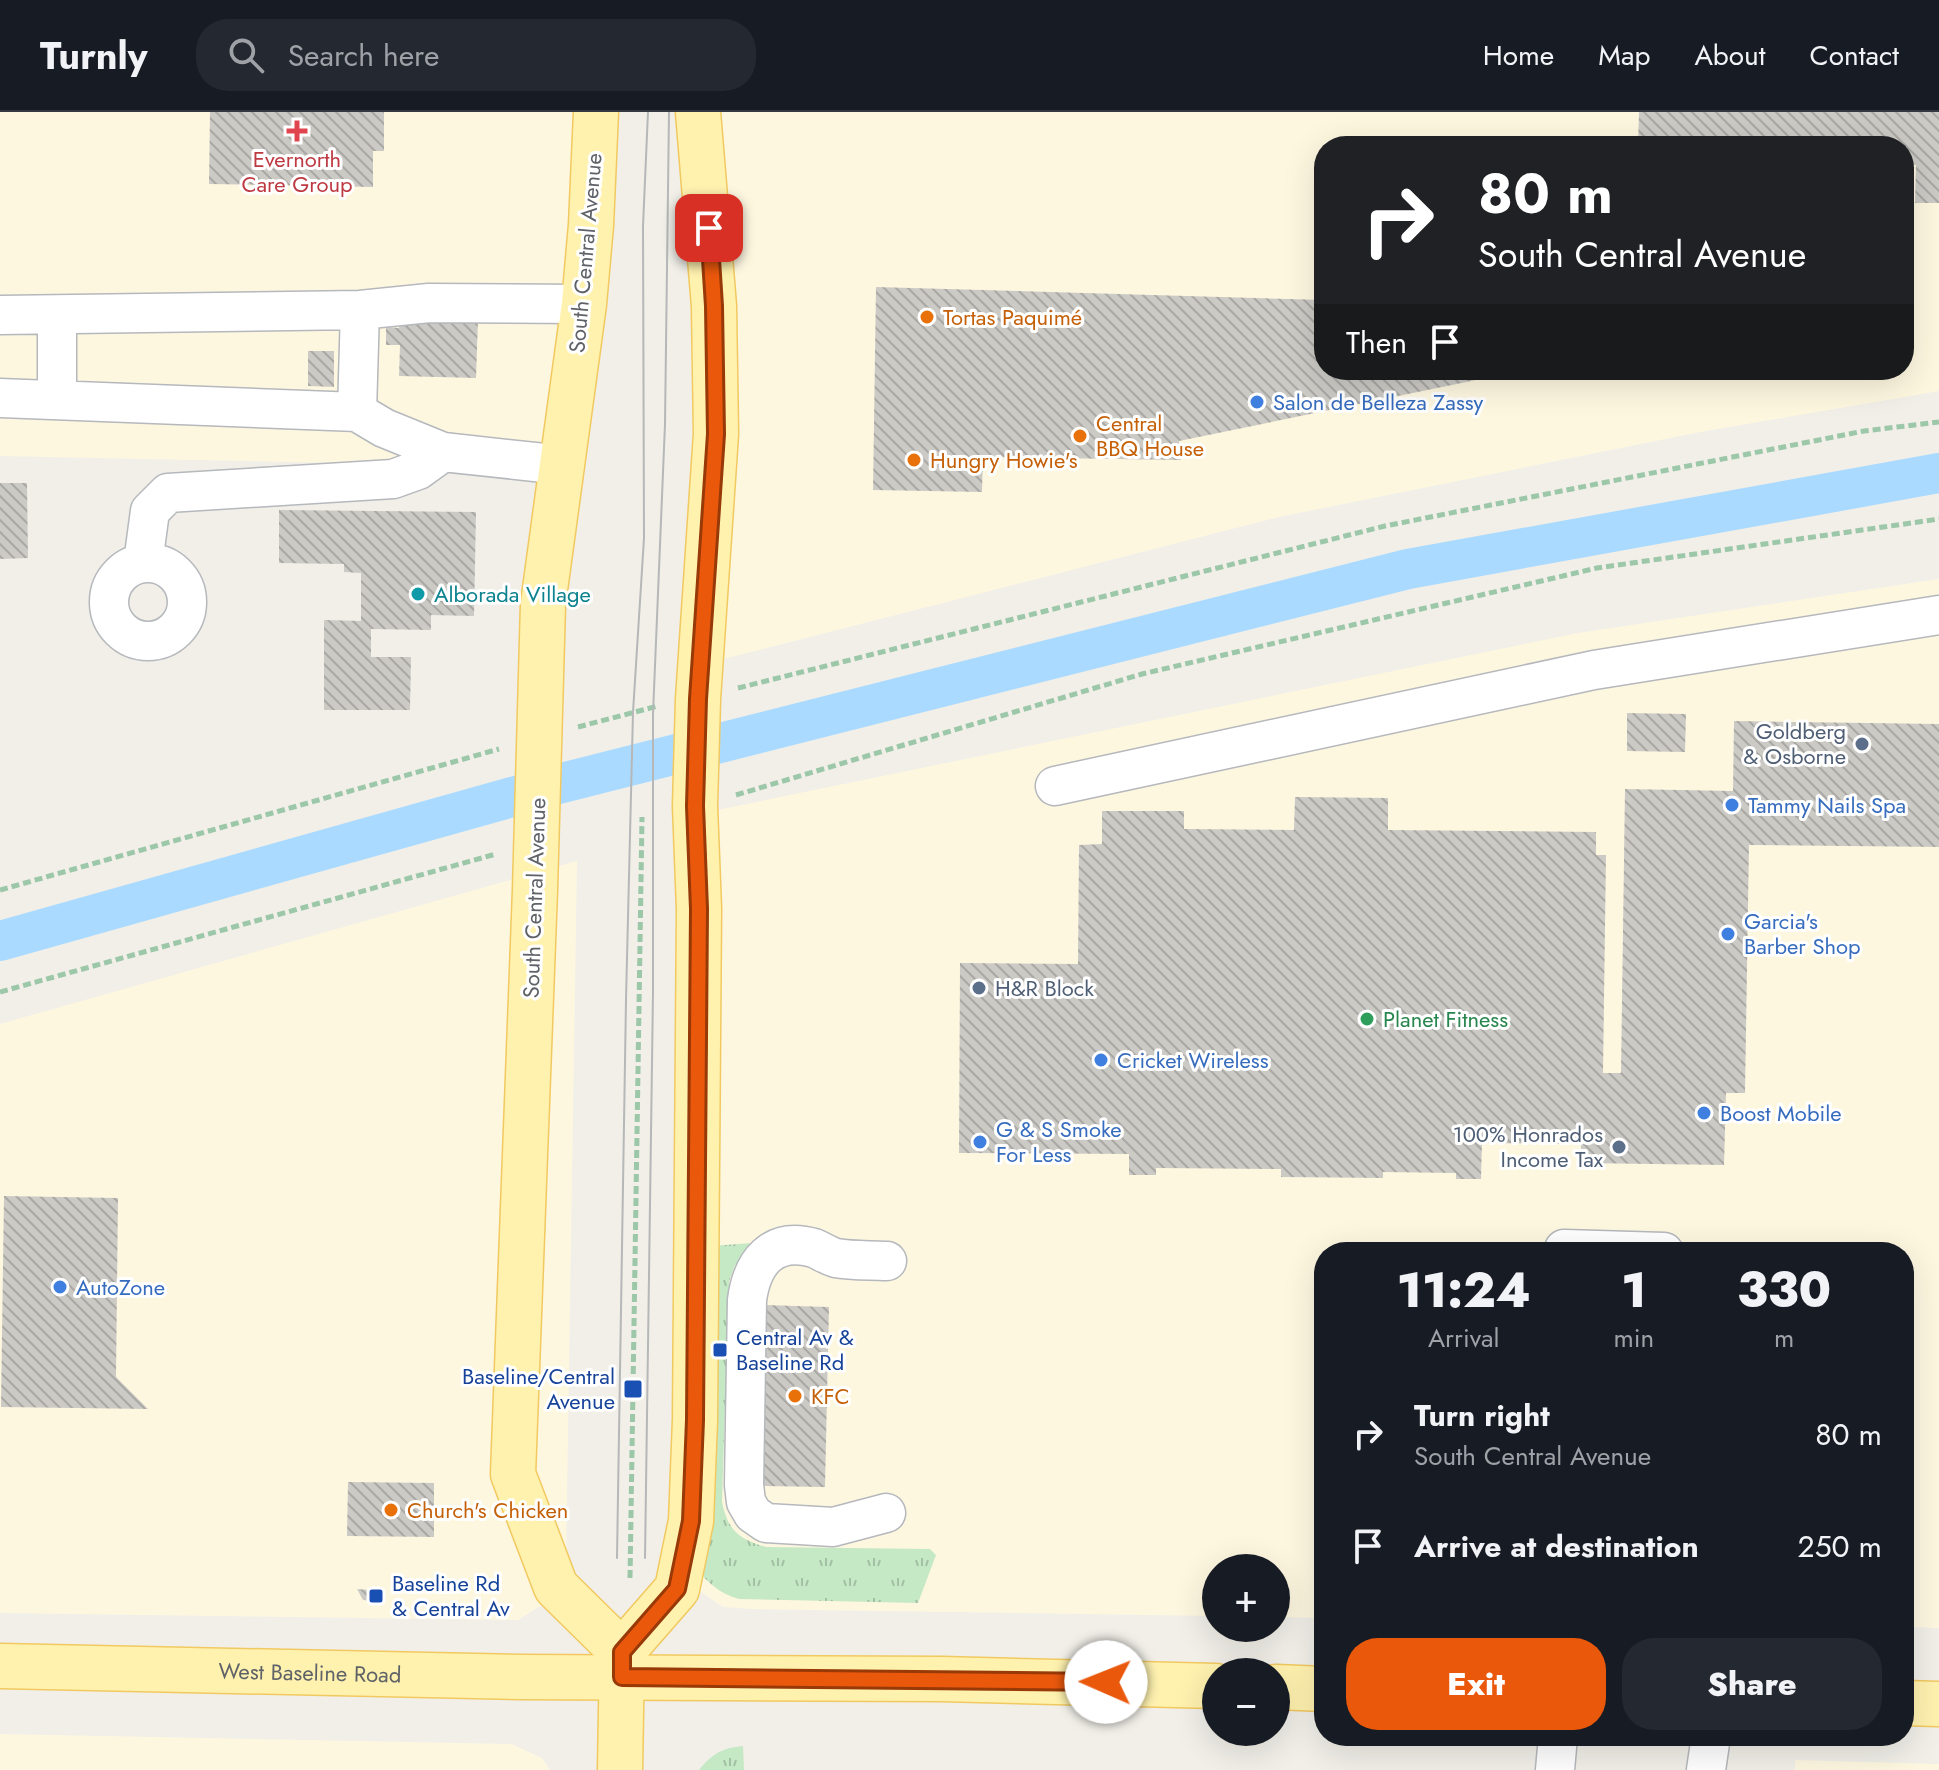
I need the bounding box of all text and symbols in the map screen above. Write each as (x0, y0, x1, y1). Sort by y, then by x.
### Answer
search box (196, 19, 756, 91)
text: Turnly (40, 28, 148, 83)
icon: search (224, 33, 268, 77)
text: Search here (288, 34, 439, 77)
text: Home (1483, 35, 1554, 76)
text: Map (1598, 35, 1650, 76)
text: About (1694, 35, 1766, 76)
text: Contact (1810, 35, 1899, 76)
marker: Evernorth Care Group (286, 120, 308, 142)
place label: Evernorth Care Group (241, 143, 353, 200)
street label: South Central Avenue (560, 152, 610, 354)
text: 80 m (1478, 153, 1613, 234)
icon: right (1346, 168, 1450, 272)
pin (675, 194, 743, 262)
icon: arrive (687, 206, 731, 250)
text: South Central Avenue (1478, 228, 1806, 280)
place label: Tortas Paquimé (943, 301, 1082, 333)
marker: Tortas Paquimé (918, 308, 936, 326)
icon: arrive (1423, 320, 1467, 364)
text: Then (1346, 321, 1407, 364)
place label: Salon de Belleza Zassy (1273, 386, 1484, 418)
marker: Salon de Belleza Zassy (1248, 393, 1266, 411)
place label: Central BBQ House (1096, 407, 1204, 464)
marker: Central BBQ House (1071, 427, 1089, 445)
place label: Hungry Howie's (930, 444, 1078, 476)
marker: Hungry Howie's (905, 451, 923, 469)
place label: Alborada Village (434, 578, 591, 610)
marker: Alborada Village (409, 585, 427, 603)
place label: Goldberg & Osborne (1743, 715, 1846, 772)
marker: Goldberg & Osborne (1853, 735, 1871, 753)
place label: Tammy Nails Spa (1748, 789, 1906, 821)
marker: Tammy Nails Spa (1723, 796, 1741, 814)
street label: South Central Avenue (515, 797, 553, 999)
place label: Garcia's Barber Shop (1744, 905, 1861, 962)
marker: Garcia's Barber Shop (1719, 925, 1737, 943)
place label: H&R Block (995, 972, 1094, 1004)
marker: H&R Block (970, 979, 988, 997)
place label: Planet Fitness (1383, 1003, 1508, 1035)
marker: Planet Fitness (1358, 1010, 1376, 1028)
place label: Cricket Wireless (1117, 1044, 1269, 1076)
marker: Cricket Wireless (1092, 1051, 1110, 1069)
place label: Boost Mobile (1720, 1097, 1842, 1129)
marker: Boost Mobile (1695, 1104, 1713, 1122)
place label: G & S Smoke For Less (996, 1113, 1122, 1170)
place label: 100% Honrados Income Tax (1453, 1118, 1604, 1175)
marker: G & S Smoke For Less (971, 1133, 989, 1151)
marker: 100% Honrados Income Tax (1610, 1138, 1628, 1156)
text: 11:24 (1397, 1256, 1531, 1325)
text: 1 (1621, 1256, 1647, 1325)
text: 330 (1737, 1256, 1831, 1325)
place label: AutoZone (76, 1271, 165, 1303)
marker: AutoZone (51, 1278, 69, 1296)
text: Arrival (1428, 1319, 1500, 1357)
text: min (1614, 1319, 1654, 1357)
text: m (1774, 1319, 1794, 1357)
place label: Central Av & Baseline Rd (736, 1321, 854, 1378)
marker: Central Av & Baseline Rd (711, 1341, 729, 1359)
place label: Baseline/Central Avenue (462, 1360, 615, 1417)
marker: Baseline/Central Avenue (622, 1378, 644, 1400)
place label: KFC (811, 1380, 850, 1412)
marker: KFC (786, 1387, 804, 1405)
text: Turn right (1414, 1394, 1550, 1437)
icon: right (1346, 1412, 1390, 1456)
text: 80 m (1815, 1413, 1882, 1456)
text: South Central Avenue (1414, 1437, 1651, 1475)
place label: Church's Chicken (407, 1494, 568, 1526)
marker: Church's Chicken (382, 1501, 400, 1519)
icon: arrive (1346, 1524, 1390, 1568)
text: Arrive at destination (1414, 1525, 1699, 1568)
text: 250 m (1798, 1525, 1882, 1568)
map controls (1202, 1554, 1290, 1746)
button: + (1202, 1554, 1290, 1642)
place label: Baseline Rd & Central Av (392, 1567, 510, 1624)
marker: Baseline Rd & Central Av (367, 1587, 385, 1605)
button: Exit (1346, 1638, 1606, 1730)
button: Share (1622, 1638, 1882, 1730)
position arrow (1064, 1640, 1148, 1724)
street label: West Baseline Road (218, 1655, 402, 1690)
button: − (1202, 1658, 1290, 1746)

